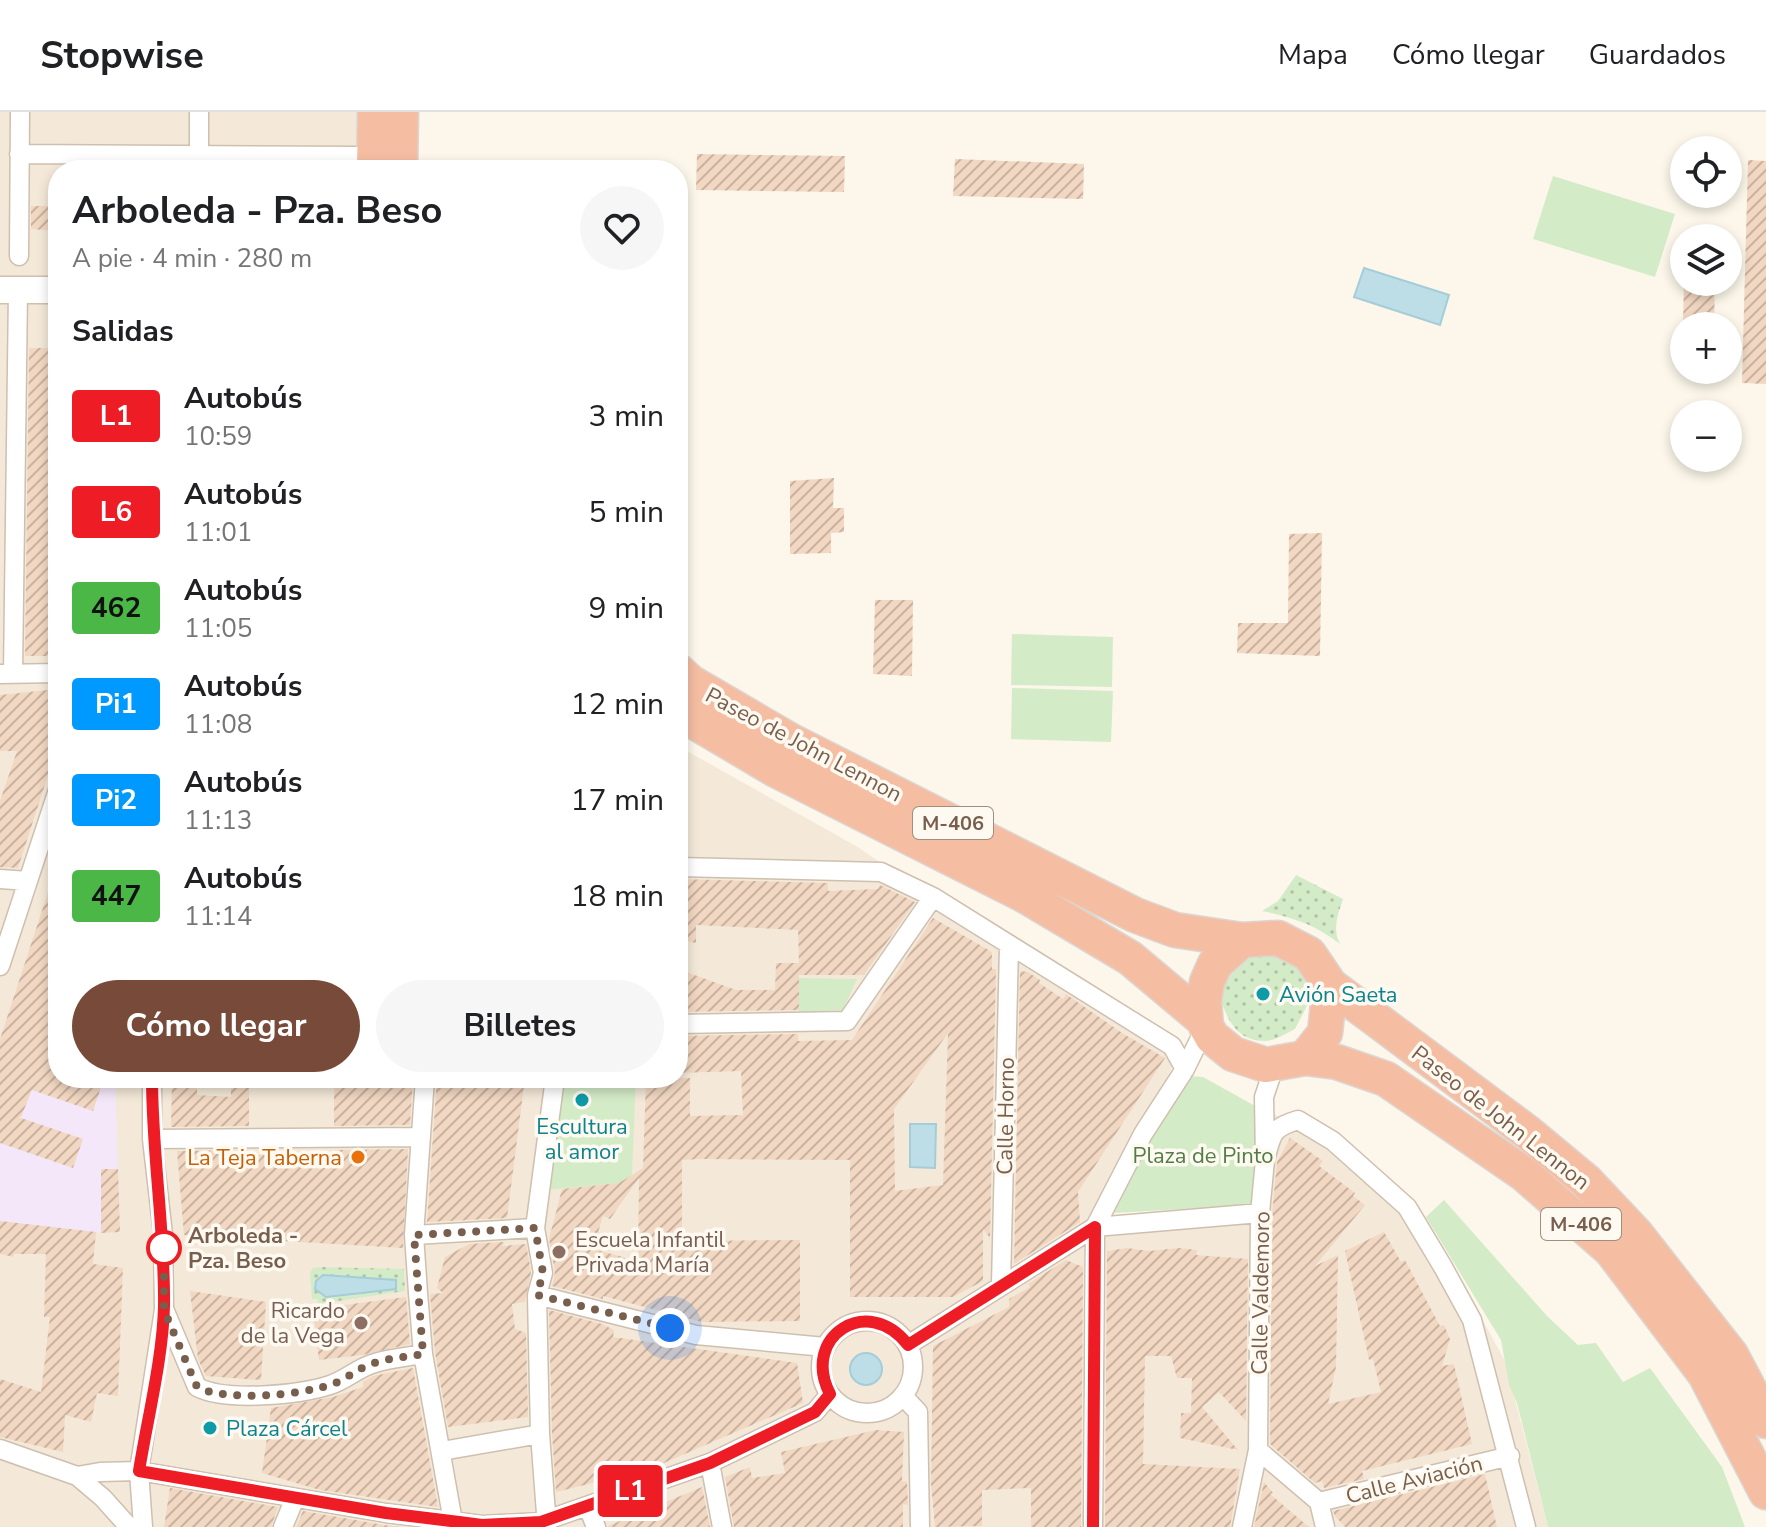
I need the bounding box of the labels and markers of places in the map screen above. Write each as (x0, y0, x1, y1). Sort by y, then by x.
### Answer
place label: Avión Saeta (1279, 980, 1398, 1010)
marker: Avión Saeta (1254, 985, 1272, 1003)
marker: Escultura al amor (573, 1091, 591, 1109)
place label: Escultura al amor (536, 1112, 628, 1167)
place label: La Teja Taberna (187, 1143, 342, 1173)
marker: La Teja Taberna (349, 1148, 367, 1166)
place label: Arboleda - Pza. Beso (188, 1221, 298, 1276)
place label: Escuela Infantil Privada María (575, 1225, 726, 1280)
marker: Arboleda - Pza. Beso (147, 1231, 181, 1265)
marker: Escuela Infantil Privada María (550, 1243, 568, 1261)
place label: Ricardo de la Vega (241, 1296, 345, 1351)
marker: Ricardo de la Vega (352, 1314, 370, 1332)
place label: Plaza Cárcel (226, 1414, 348, 1444)
marker: Plaza Cárcel (201, 1419, 219, 1437)

